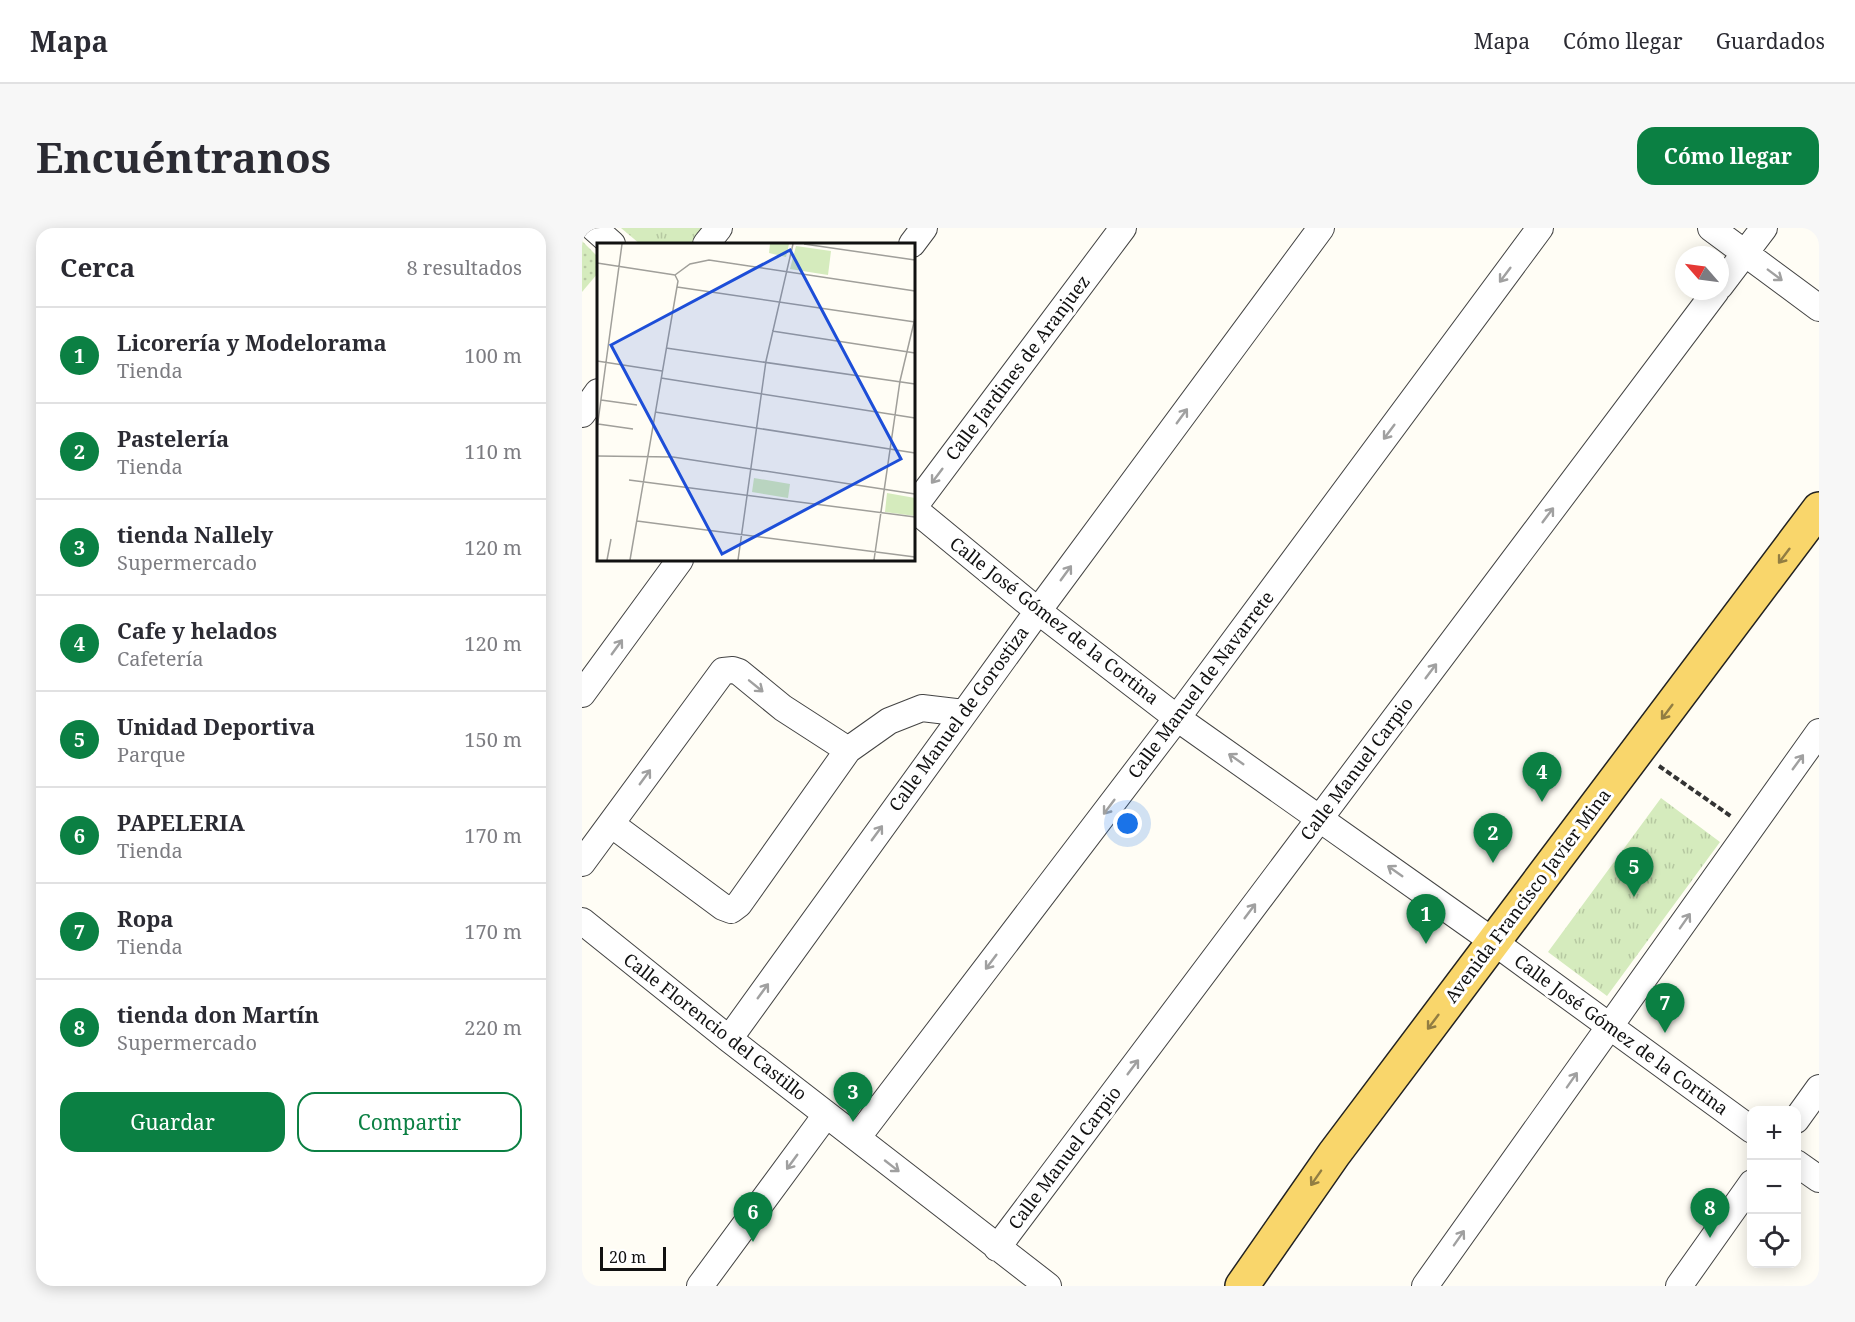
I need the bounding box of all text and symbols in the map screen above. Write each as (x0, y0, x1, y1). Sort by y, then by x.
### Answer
text: Mapa (30, 22, 108, 60)
text: Mapa (1474, 27, 1530, 55)
text: Cómo llegar (1563, 27, 1683, 55)
text: Guardados (1716, 27, 1825, 55)
button: Cómo llegar (1637, 127, 1819, 185)
text: Encuéntranos (36, 128, 331, 185)
inset map (597, 243, 915, 561)
north arrow (1675, 246, 1729, 300)
text: Cerca (60, 249, 135, 285)
text: 8 resultados (406, 254, 522, 281)
one-way arrow (1499, 267, 1512, 283)
one-way arrow (1767, 269, 1783, 282)
street label: Calle Jardines de Aranjuez (940, 270, 1095, 465)
text: Licorería y Modelorama (117, 327, 387, 357)
text: 1 (74, 342, 85, 369)
text: 100 m (464, 342, 522, 369)
text: Tienda (117, 357, 183, 384)
one-way arrow (1175, 409, 1188, 425)
text: Pastelería (117, 423, 229, 453)
one-way arrow (1383, 423, 1395, 439)
text: 2 (74, 438, 85, 465)
text: 110 m (464, 438, 522, 465)
text: Tienda (117, 453, 183, 480)
one-way arrow (930, 468, 943, 484)
one-way arrow (1541, 508, 1554, 524)
text: tienda Nallely (117, 519, 273, 549)
street label: Calle José Gómez de la Cortina (945, 531, 1164, 709)
text: 3 (74, 534, 85, 561)
text: 120 m (464, 534, 522, 561)
one-way arrow (1778, 548, 1791, 564)
text: Supermercado (117, 549, 257, 576)
one-way arrow (1059, 566, 1072, 582)
street label: Calle Manuel de Navarrete (1122, 586, 1279, 783)
text: Cafe y helados (117, 615, 277, 645)
street label: Calle Manuel de Gorostiza (883, 621, 1034, 816)
text: 4 (74, 630, 85, 657)
text: 120 m (464, 630, 522, 657)
one-way arrow (610, 639, 623, 655)
text: Cafetería (117, 645, 203, 672)
one-way arrow (1424, 663, 1437, 679)
one-way arrow (748, 680, 764, 693)
street label: Calle Manuel Carpio (1294, 692, 1418, 845)
one-way arrow (1660, 703, 1673, 719)
text: Unidad Deportiva (117, 711, 315, 741)
text: 5 (74, 726, 85, 753)
text: 150 m (464, 726, 522, 753)
text: Parque (117, 741, 185, 768)
pin: 4 (1522, 752, 1562, 802)
one-way arrow (1228, 753, 1244, 765)
one-way arrow (1792, 754, 1804, 770)
one-way arrow (639, 769, 651, 785)
street label: Avenida Francisco Javier Mina (1439, 784, 1616, 1007)
one-way arrow (1103, 798, 1115, 814)
text: PAPELERIA (117, 807, 245, 837)
your location (1113, 809, 1142, 838)
pin: 2 (1474, 814, 1512, 863)
text: 6 (74, 822, 85, 849)
text: 170 m (464, 822, 522, 849)
one-way arrow (871, 826, 883, 842)
text: Tienda (117, 837, 183, 864)
pin: 5 (1614, 848, 1654, 897)
one-way arrow (1387, 865, 1403, 878)
pin: 1 (1406, 894, 1446, 944)
text: Ropa (117, 903, 174, 933)
one-way arrow (1244, 903, 1257, 919)
one-way arrow (1679, 913, 1691, 929)
text: 7 (74, 918, 85, 945)
text: 170 m (464, 918, 522, 945)
text: Tienda (117, 933, 183, 960)
street label: Calle Florencio del Castillo (619, 947, 812, 1105)
street label: Calle José Gómez de la Cortina (1510, 948, 1733, 1120)
one-way arrow (985, 953, 997, 969)
one-way arrow (757, 984, 769, 1000)
pin: 7 (1646, 984, 1684, 1033)
text: tienda don Martín (117, 999, 319, 1029)
one-way arrow (1427, 1013, 1440, 1029)
text: 8 (74, 1014, 85, 1041)
text: 220 m (464, 1014, 522, 1041)
text: Supermercado (117, 1029, 257, 1056)
one-way arrow (1127, 1059, 1140, 1075)
pin: 3 (834, 1072, 872, 1122)
one-way arrow (1566, 1072, 1578, 1088)
street label: Calle Manuel Carpio (1002, 1081, 1126, 1234)
button: Guardar (60, 1092, 285, 1152)
button: Compartir (297, 1092, 522, 1152)
map controls (1747, 1106, 1801, 1268)
button: + (1747, 1106, 1801, 1160)
one-way arrow (785, 1153, 798, 1169)
one-way arrow (883, 1159, 899, 1172)
button: − (1747, 1160, 1801, 1214)
one-way arrow (1310, 1169, 1323, 1185)
pin: 8 (1690, 1188, 1730, 1238)
pin: 6 (734, 1192, 772, 1242)
button: locate (1747, 1214, 1801, 1268)
one-way arrow (1453, 1231, 1465, 1247)
scale bar (600, 1244, 666, 1272)
text: 20 m (609, 1246, 646, 1268)

